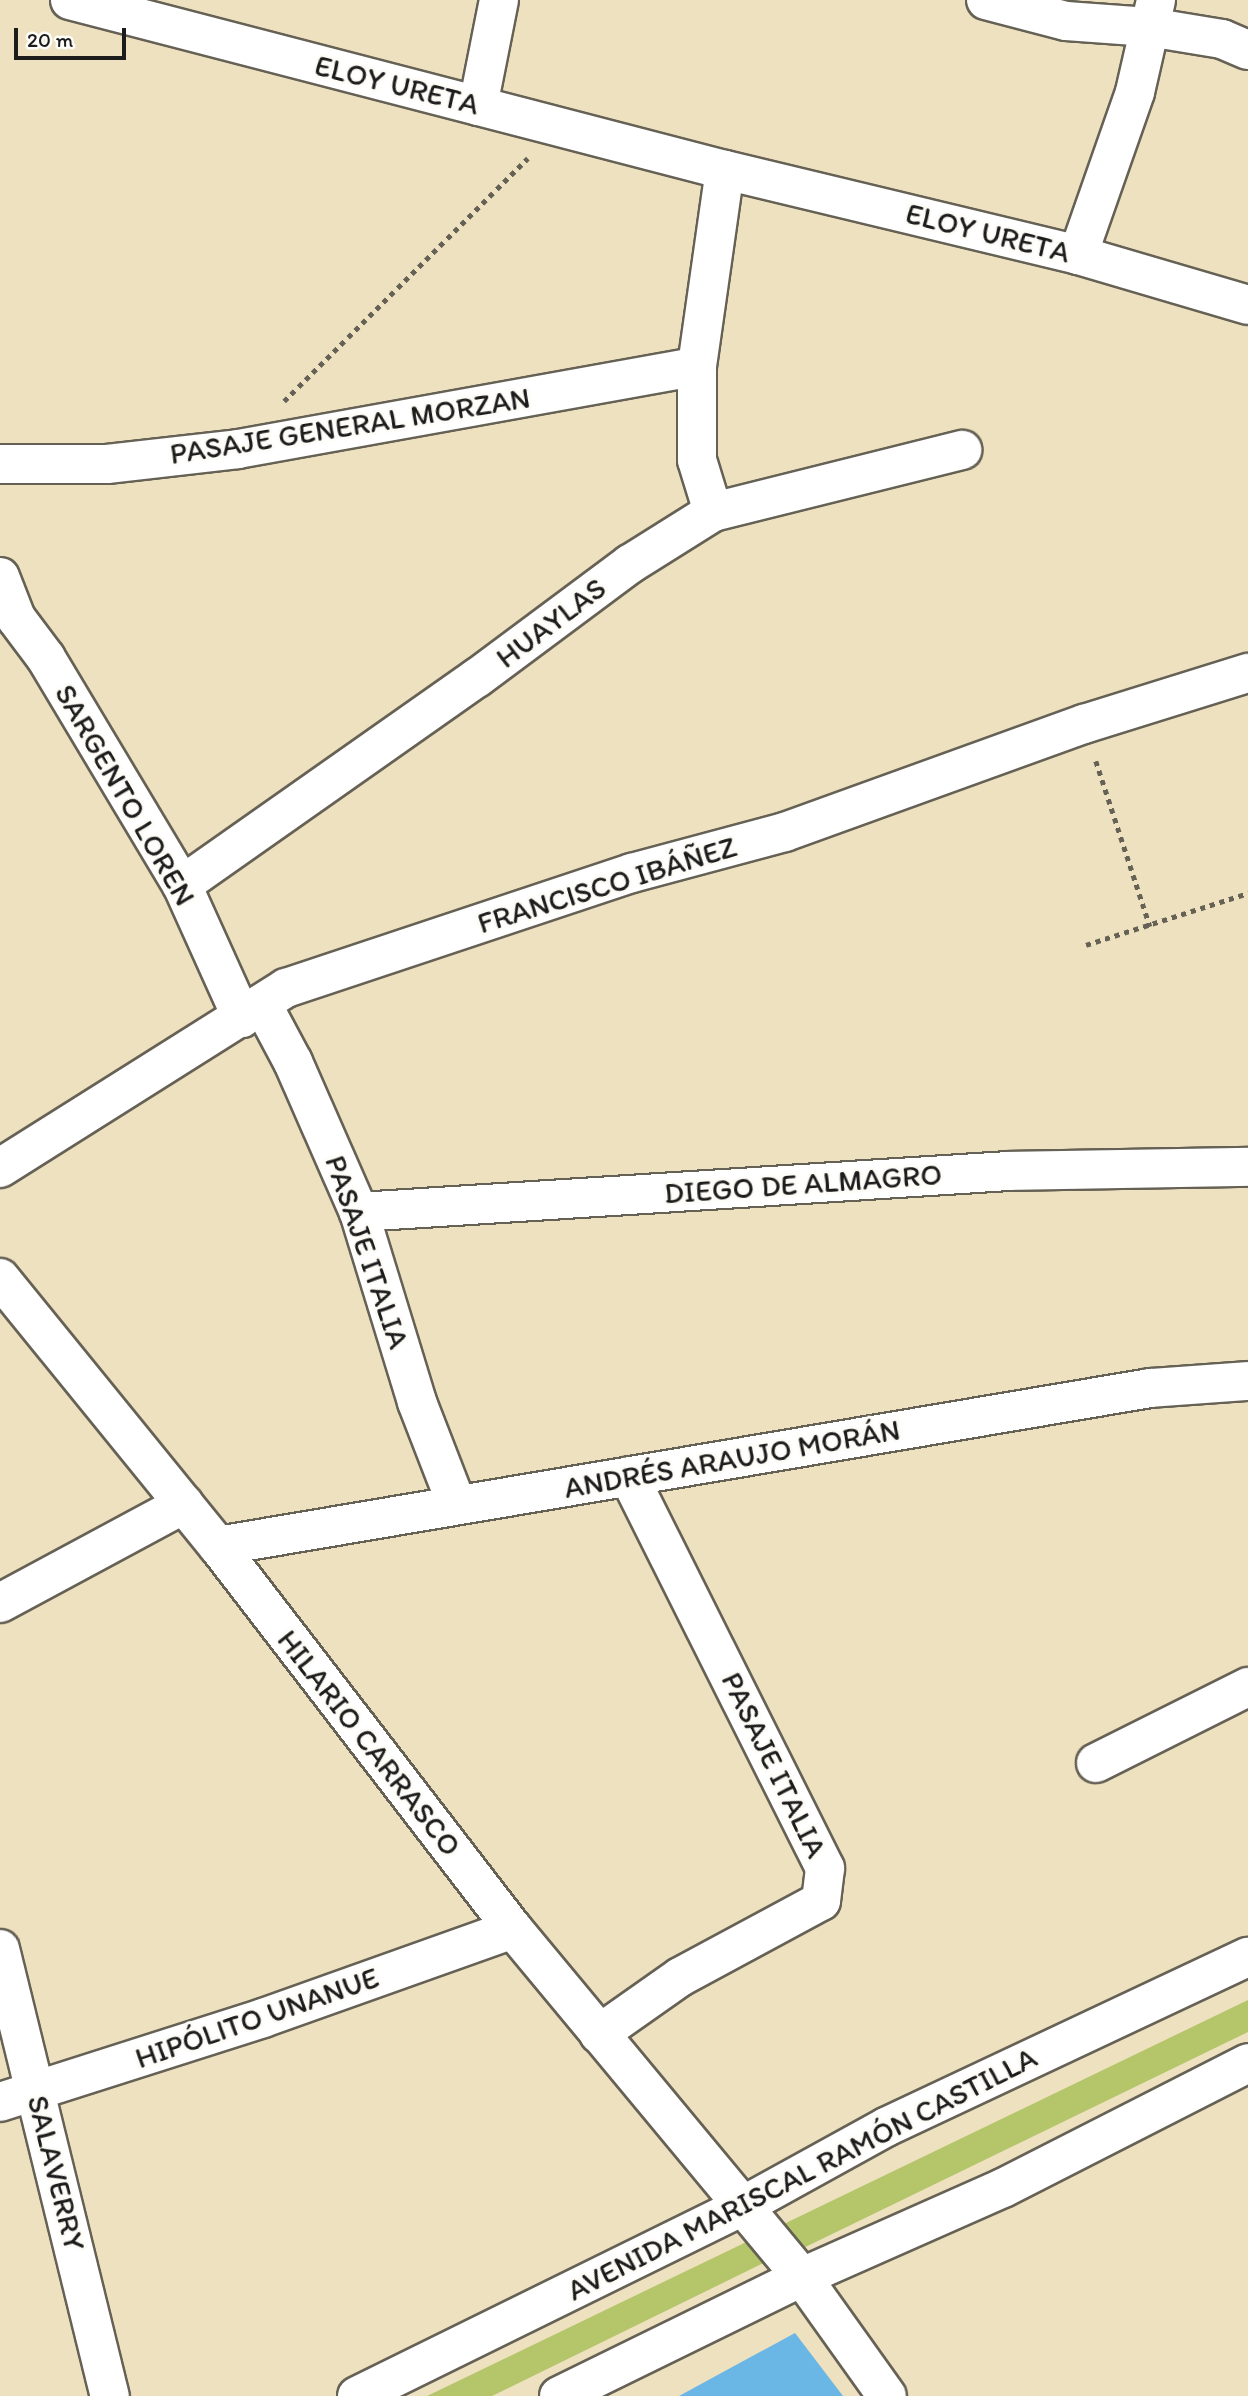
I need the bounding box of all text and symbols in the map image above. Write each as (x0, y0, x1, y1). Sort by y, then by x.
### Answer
scale bar (18, 14, 130, 58)
text: 20 m (27, 27, 73, 52)
street label: ELOY URETA (311, 47, 483, 123)
street label: ELOY URETA (902, 195, 1074, 271)
street label: PASAJE GENERAL MORZAN (168, 380, 532, 472)
street label: HUAYLAS (489, 570, 613, 676)
street label: SARGENTO LOREN (47, 678, 203, 912)
street label: FRANCISCO IBÁÑEZ (473, 828, 741, 942)
street label: PASAJE ITALIA (317, 1151, 417, 1353)
street label: DIEGO DE ALMAGRO (663, 1156, 943, 1212)
street label: ANDRÉS ARAUJO MORÁN (562, 1412, 902, 1506)
street label: HILARIO CARRASCO (270, 1623, 468, 1863)
street label: PASAJE ITALIA (713, 1666, 835, 1864)
street label: HIPÓLITO UNANUE (131, 1959, 383, 2077)
street label: AVENIDA MARISCAL RAMÓN CASTILLA (564, 2041, 1040, 2307)
street label: SALAVERRY (19, 2092, 93, 2254)

